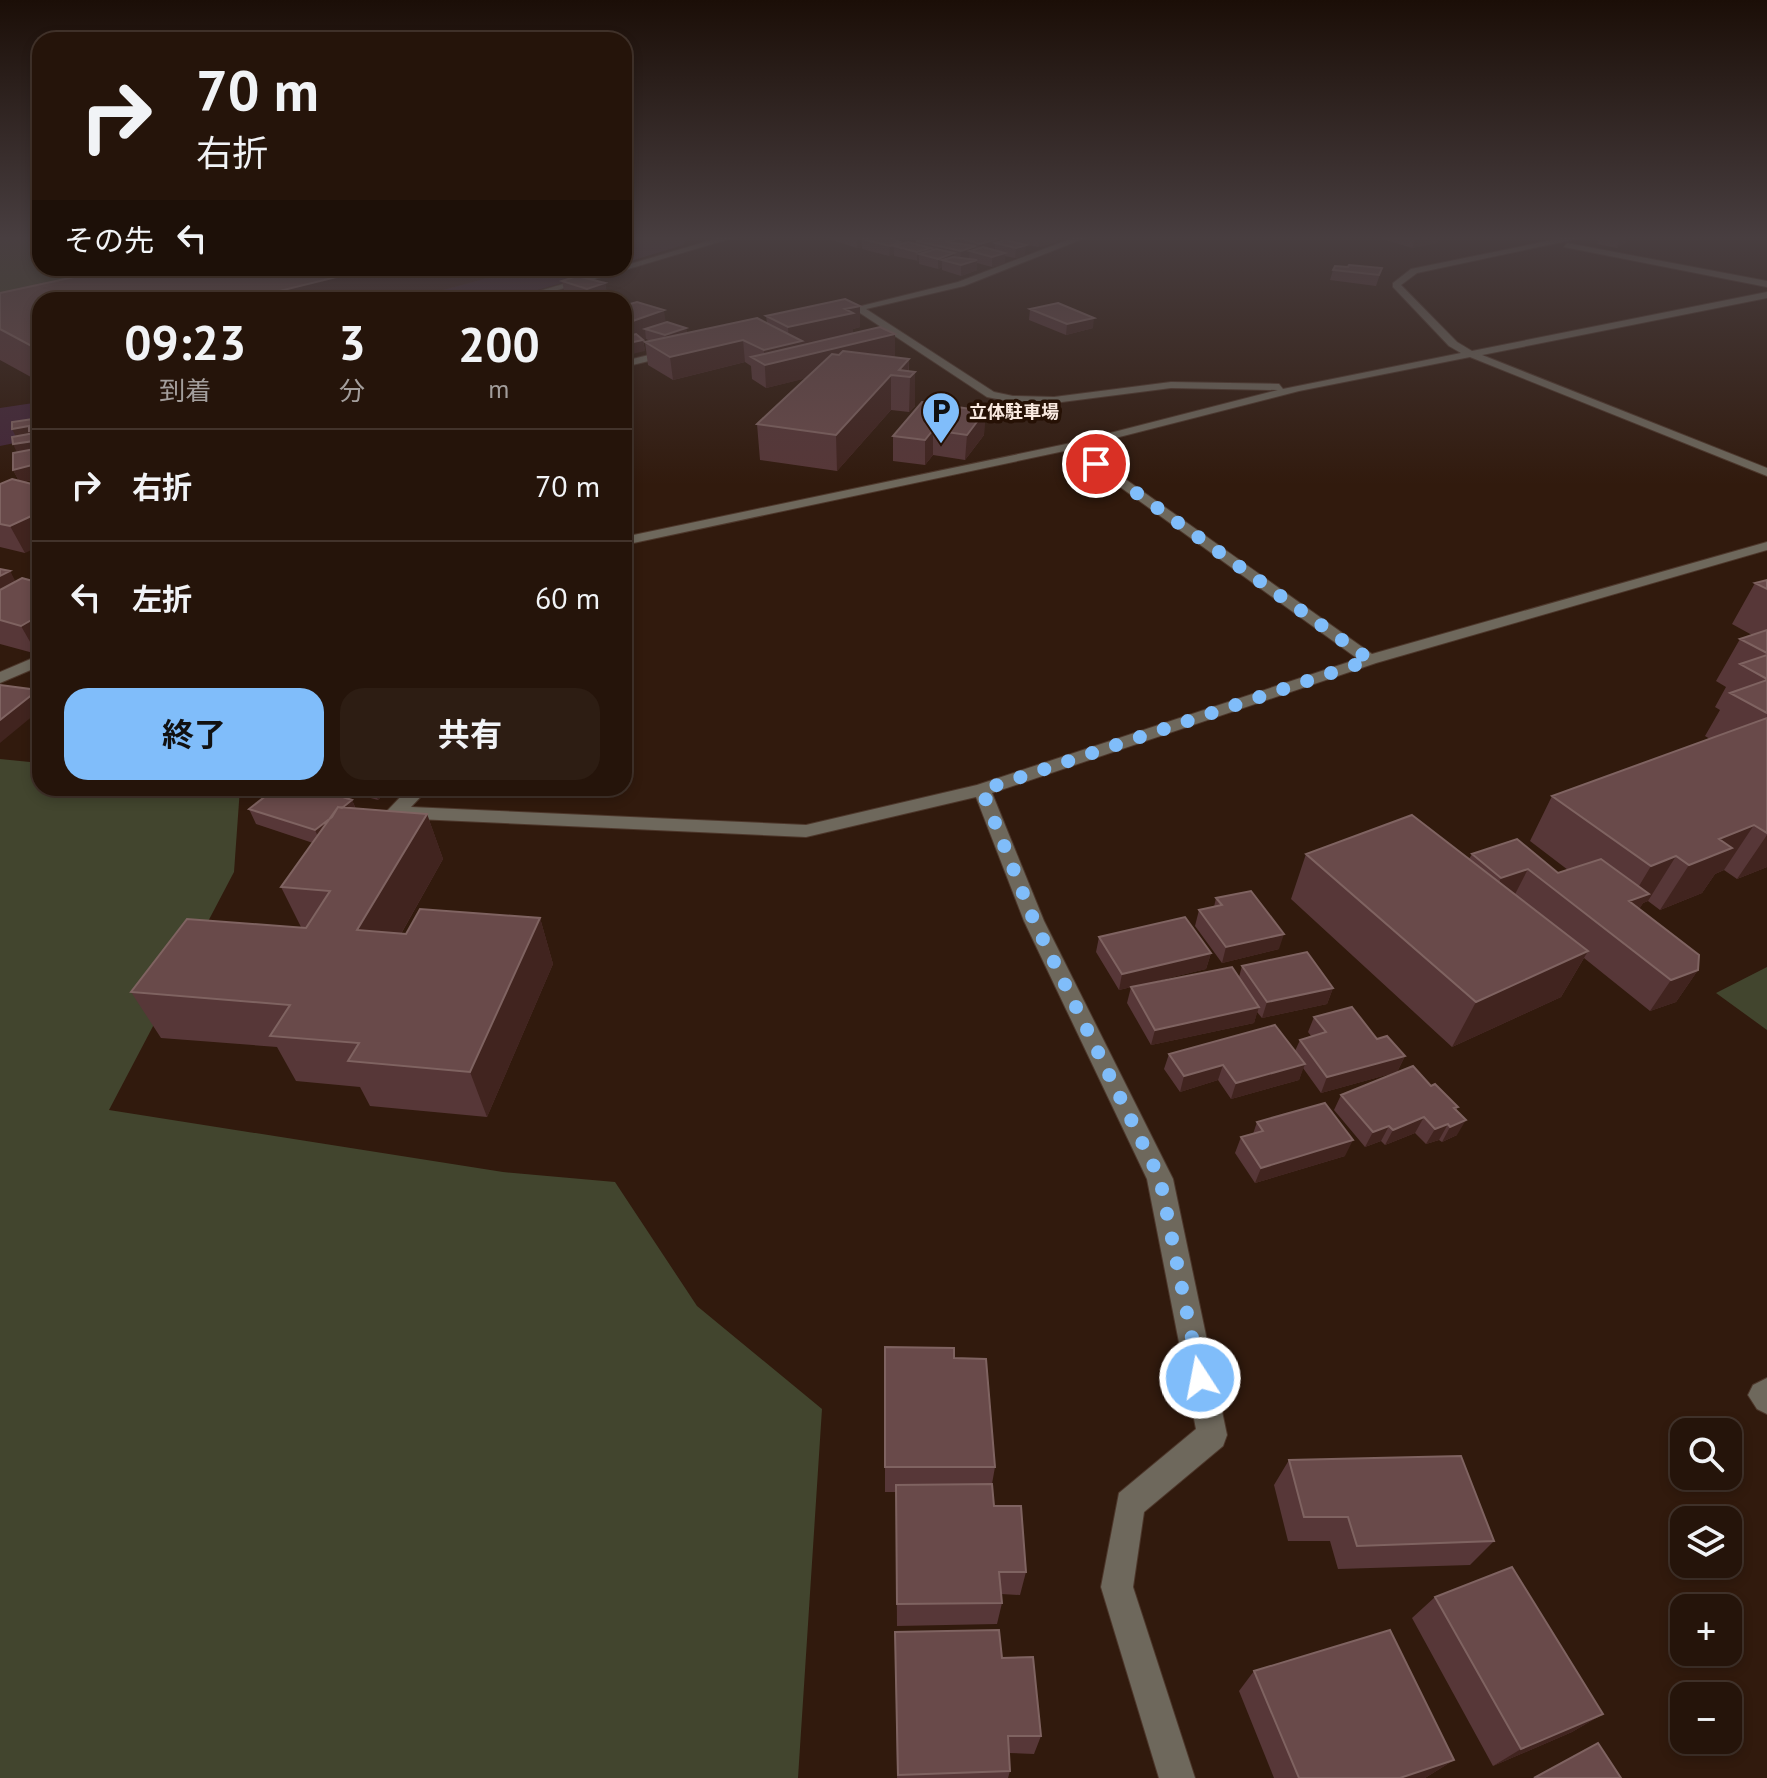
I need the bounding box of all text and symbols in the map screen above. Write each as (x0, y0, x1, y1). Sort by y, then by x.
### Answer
text: 70 m (196, 54, 319, 126)
icon: right (64, 64, 168, 168)
text: 右折 (196, 129, 268, 176)
icon: left (170, 216, 214, 260)
text: その先 (64, 220, 154, 259)
text: 09:23 (124, 311, 246, 373)
text: 3 (338, 311, 366, 373)
text: 200 (458, 313, 540, 375)
text: m (488, 372, 509, 405)
text: 到着 (159, 374, 211, 407)
text: 分 (339, 374, 365, 407)
parking icon: 立体駐車場 (920, 390, 962, 445)
place label: 立体駐車場 (969, 400, 1059, 423)
pin (1062, 430, 1130, 498)
icon: arrive (1074, 442, 1118, 486)
icon: right (64, 463, 108, 507)
text: 70 m (535, 466, 600, 505)
text: 右折 (132, 467, 192, 506)
icon: left (64, 575, 108, 619)
text: 60 m (535, 578, 600, 617)
text: 左折 (132, 579, 192, 618)
button: 終了 (64, 688, 324, 780)
button: 共有 (340, 688, 600, 780)
position arrow (1158, 1336, 1242, 1420)
map controls (1670, 1418, 1742, 1754)
button: search (1670, 1418, 1742, 1490)
button: layers (1670, 1506, 1742, 1578)
button: + (1670, 1594, 1742, 1666)
button: − (1670, 1682, 1742, 1754)

